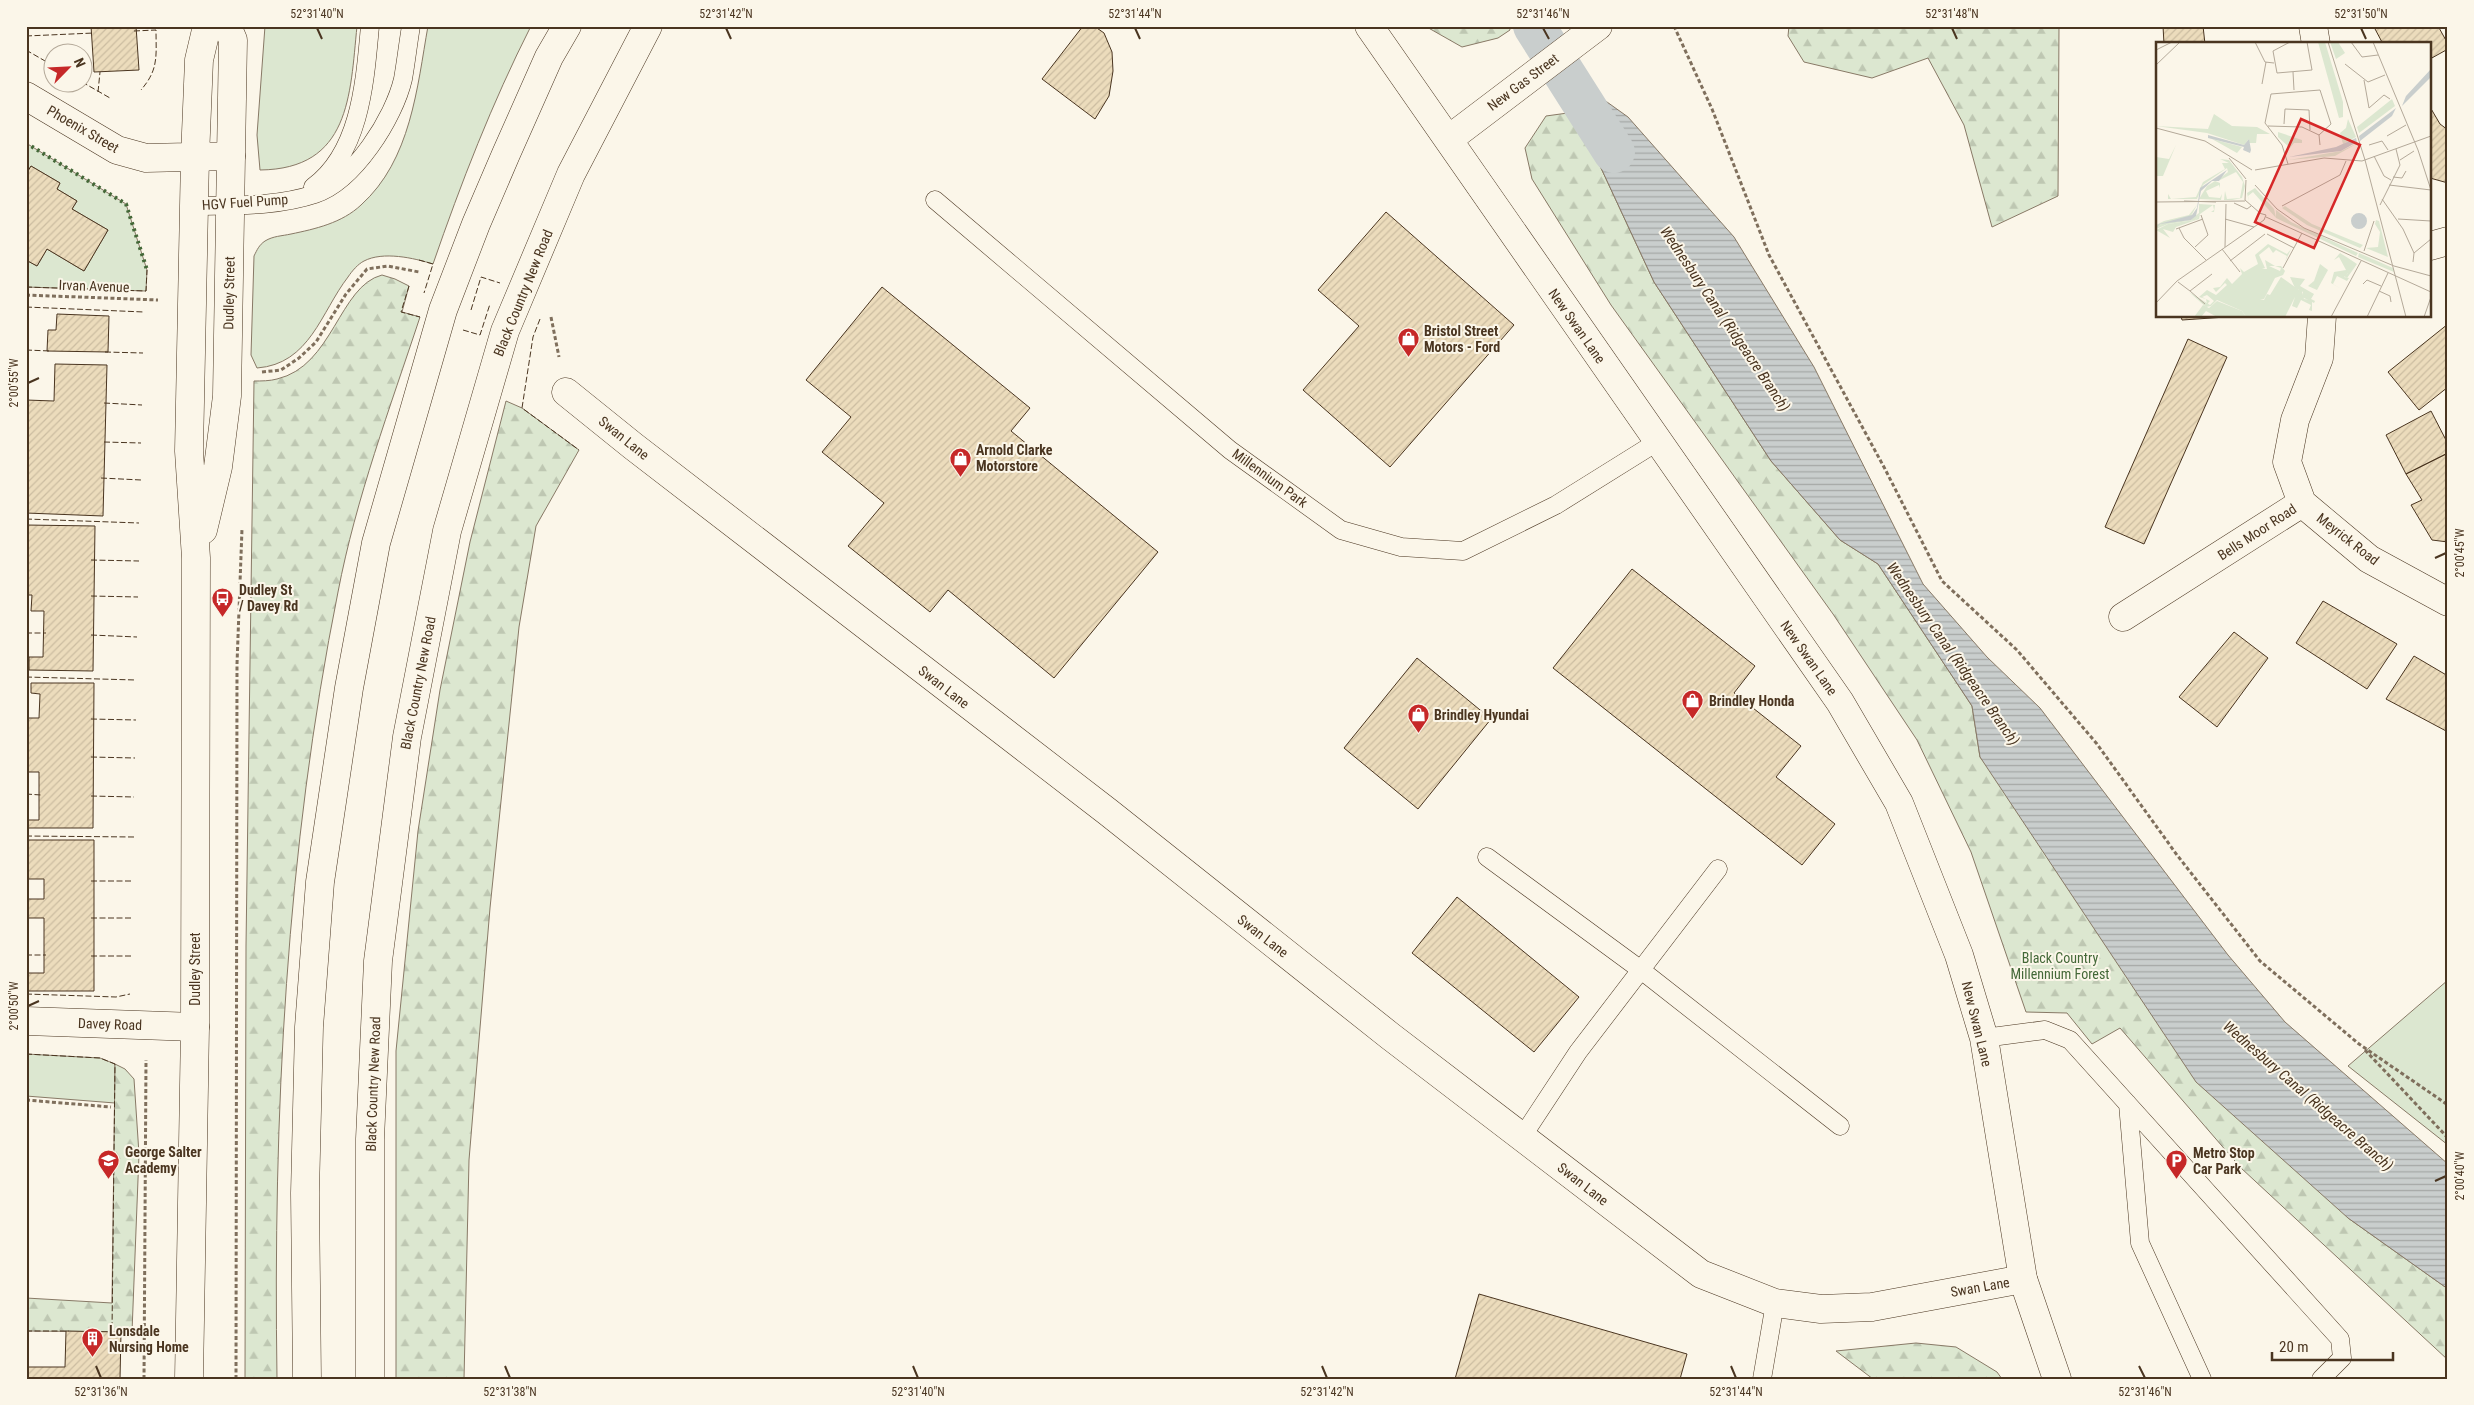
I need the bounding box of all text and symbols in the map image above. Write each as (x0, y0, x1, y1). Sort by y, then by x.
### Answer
text: 52°31'40"N (290, 7, 344, 21)
text: 52°31'42"N (699, 7, 753, 21)
text: 52°31'44"N (1108, 7, 1162, 21)
text: 52°31'46"N (1516, 7, 1570, 21)
text: 52°31'48"N (1925, 7, 1979, 21)
text: 52°31'50"N (2334, 7, 2388, 21)
north arrow (42, 42, 92, 92)
inset map (2156, 42, 2432, 318)
street label: New Gas Street (1484, 50, 1562, 114)
text: N (71, 56, 89, 70)
street label: Phoenix Street (44, 102, 122, 156)
street label: HGV Fuel Pump (201, 191, 289, 213)
water label: Wednesbury Canal (Ridgeacre Branch) (1656, 223, 1794, 415)
street label: Black Country New Road (490, 227, 556, 359)
street label: Dudley Street (220, 256, 238, 330)
street label: Irvan Avenue (58, 277, 130, 295)
street label: New Swan Lane (1545, 286, 1609, 367)
place label: Bristol Street Motors - Ford (1424, 323, 1500, 355)
shop icon: Bristol Street Motors - Ford (1396, 327, 1420, 358)
text: 2°00'55"W (7, 358, 21, 408)
street label: Swan Lane (596, 413, 653, 463)
place label: Arnold Clarke Motorstore (976, 442, 1053, 474)
street label: Millennium Park (1229, 445, 1311, 511)
shop icon: Arnold Clarke Motorstore (948, 446, 972, 477)
street label: Bells Moor Road (2215, 501, 2299, 563)
street label: Meyrick Road (2314, 510, 2382, 568)
text: 2°00'45"W (2453, 528, 2467, 578)
water label: Wednesbury Canal (Ridgeacre Branch) (1883, 559, 2023, 749)
place label: Dudley St / Davey Rd (239, 582, 298, 614)
bus stop icon: Dudley St / Davey Rd (211, 586, 235, 617)
street label: Black Country New Road (397, 615, 439, 751)
street label: New Swan Lane (1777, 618, 1841, 699)
street label: Swan Lane (916, 662, 973, 712)
shop icon: Brindley Honda (1681, 689, 1705, 720)
place label: Brindley Honda (1709, 693, 1795, 709)
shop icon: Brindley Hyundai (1406, 703, 1430, 734)
place label: Brindley Hyundai (1434, 707, 1529, 723)
street label: Swan Lane (1235, 911, 1292, 961)
street label: Dudley Street (187, 932, 203, 1006)
park label: Black Country Millennium Forest (2011, 950, 2109, 982)
street label: New Swan Lane (1959, 980, 1995, 1069)
text: 2°00'50"W (7, 981, 21, 1031)
street label: Davey Road (78, 1015, 142, 1033)
street label: Black Country New Road (363, 1016, 383, 1152)
water label: Wednesbury Canal (Ridgeacre Branch) (2219, 1017, 2397, 1175)
place label: George Salter Academy (125, 1144, 202, 1176)
place label: Metro Stop Car Park (2193, 1145, 2255, 1177)
school or university icon: George Salter Academy (97, 1148, 121, 1179)
parking icon: Metro Stop Car Park (2165, 1149, 2189, 1180)
text: 2°00'40"W (2453, 1151, 2467, 1201)
street label: Swan Lane (1555, 1159, 1612, 1209)
street label: Swan Lane (1949, 1274, 2011, 1300)
place label: Lonsdale Nursing Home (109, 1323, 189, 1355)
building icon: Lonsdale Nursing Home (81, 1327, 105, 1358)
scale bar (2272, 1330, 2393, 1362)
text: 20 m (2279, 1338, 2309, 1356)
text: 52°31'36"N (74, 1385, 128, 1399)
text: 52°31'38"N (483, 1385, 537, 1399)
text: 52°31'40"N (891, 1385, 945, 1399)
text: 52°31'42"N (1300, 1385, 1354, 1399)
text: 52°31'44"N (1709, 1385, 1763, 1399)
text: 52°31'46"N (2118, 1385, 2172, 1399)

